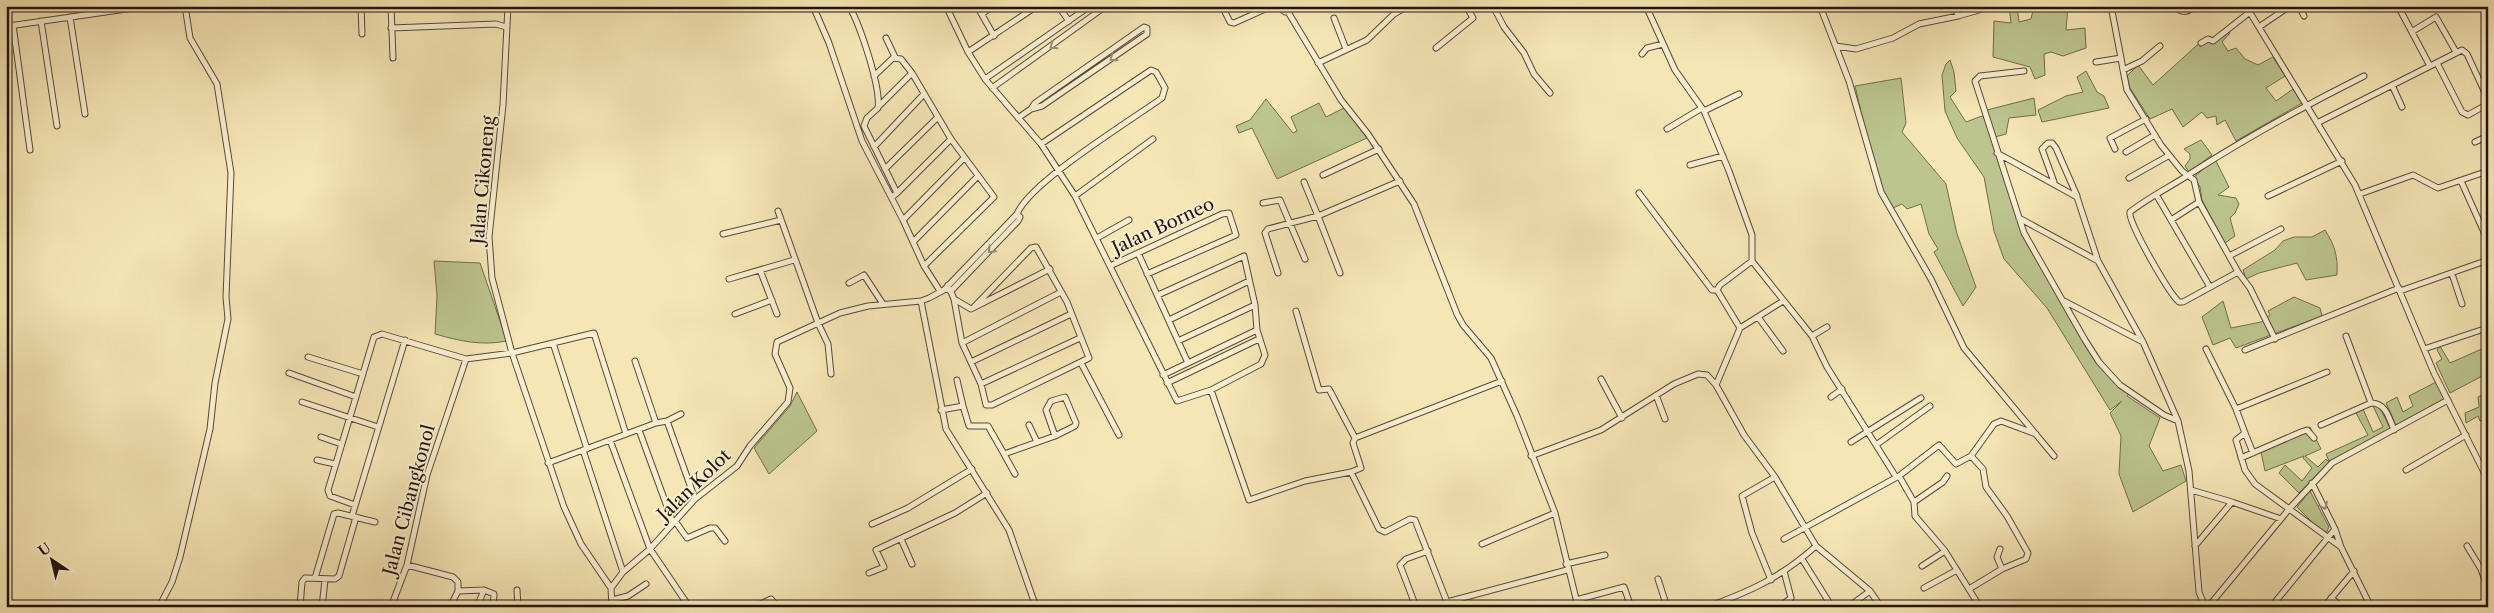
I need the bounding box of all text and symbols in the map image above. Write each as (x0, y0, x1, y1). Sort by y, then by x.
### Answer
one-way arrow (1049, 40, 1059, 49)
one-way arrow (1109, 52, 1119, 61)
street label: Jalan Cikoneng (466, 114, 500, 248)
street label: Jalan Borneo (1106, 193, 1218, 261)
one-way arrow (988, 244, 997, 253)
street label: Jalan Cibangkonol (377, 422, 440, 581)
street label: Jalan Kolot (650, 444, 736, 528)
one-way arrow (2318, 501, 2328, 510)
north arrow (28, 536, 78, 586)
text: U (35, 538, 55, 560)

